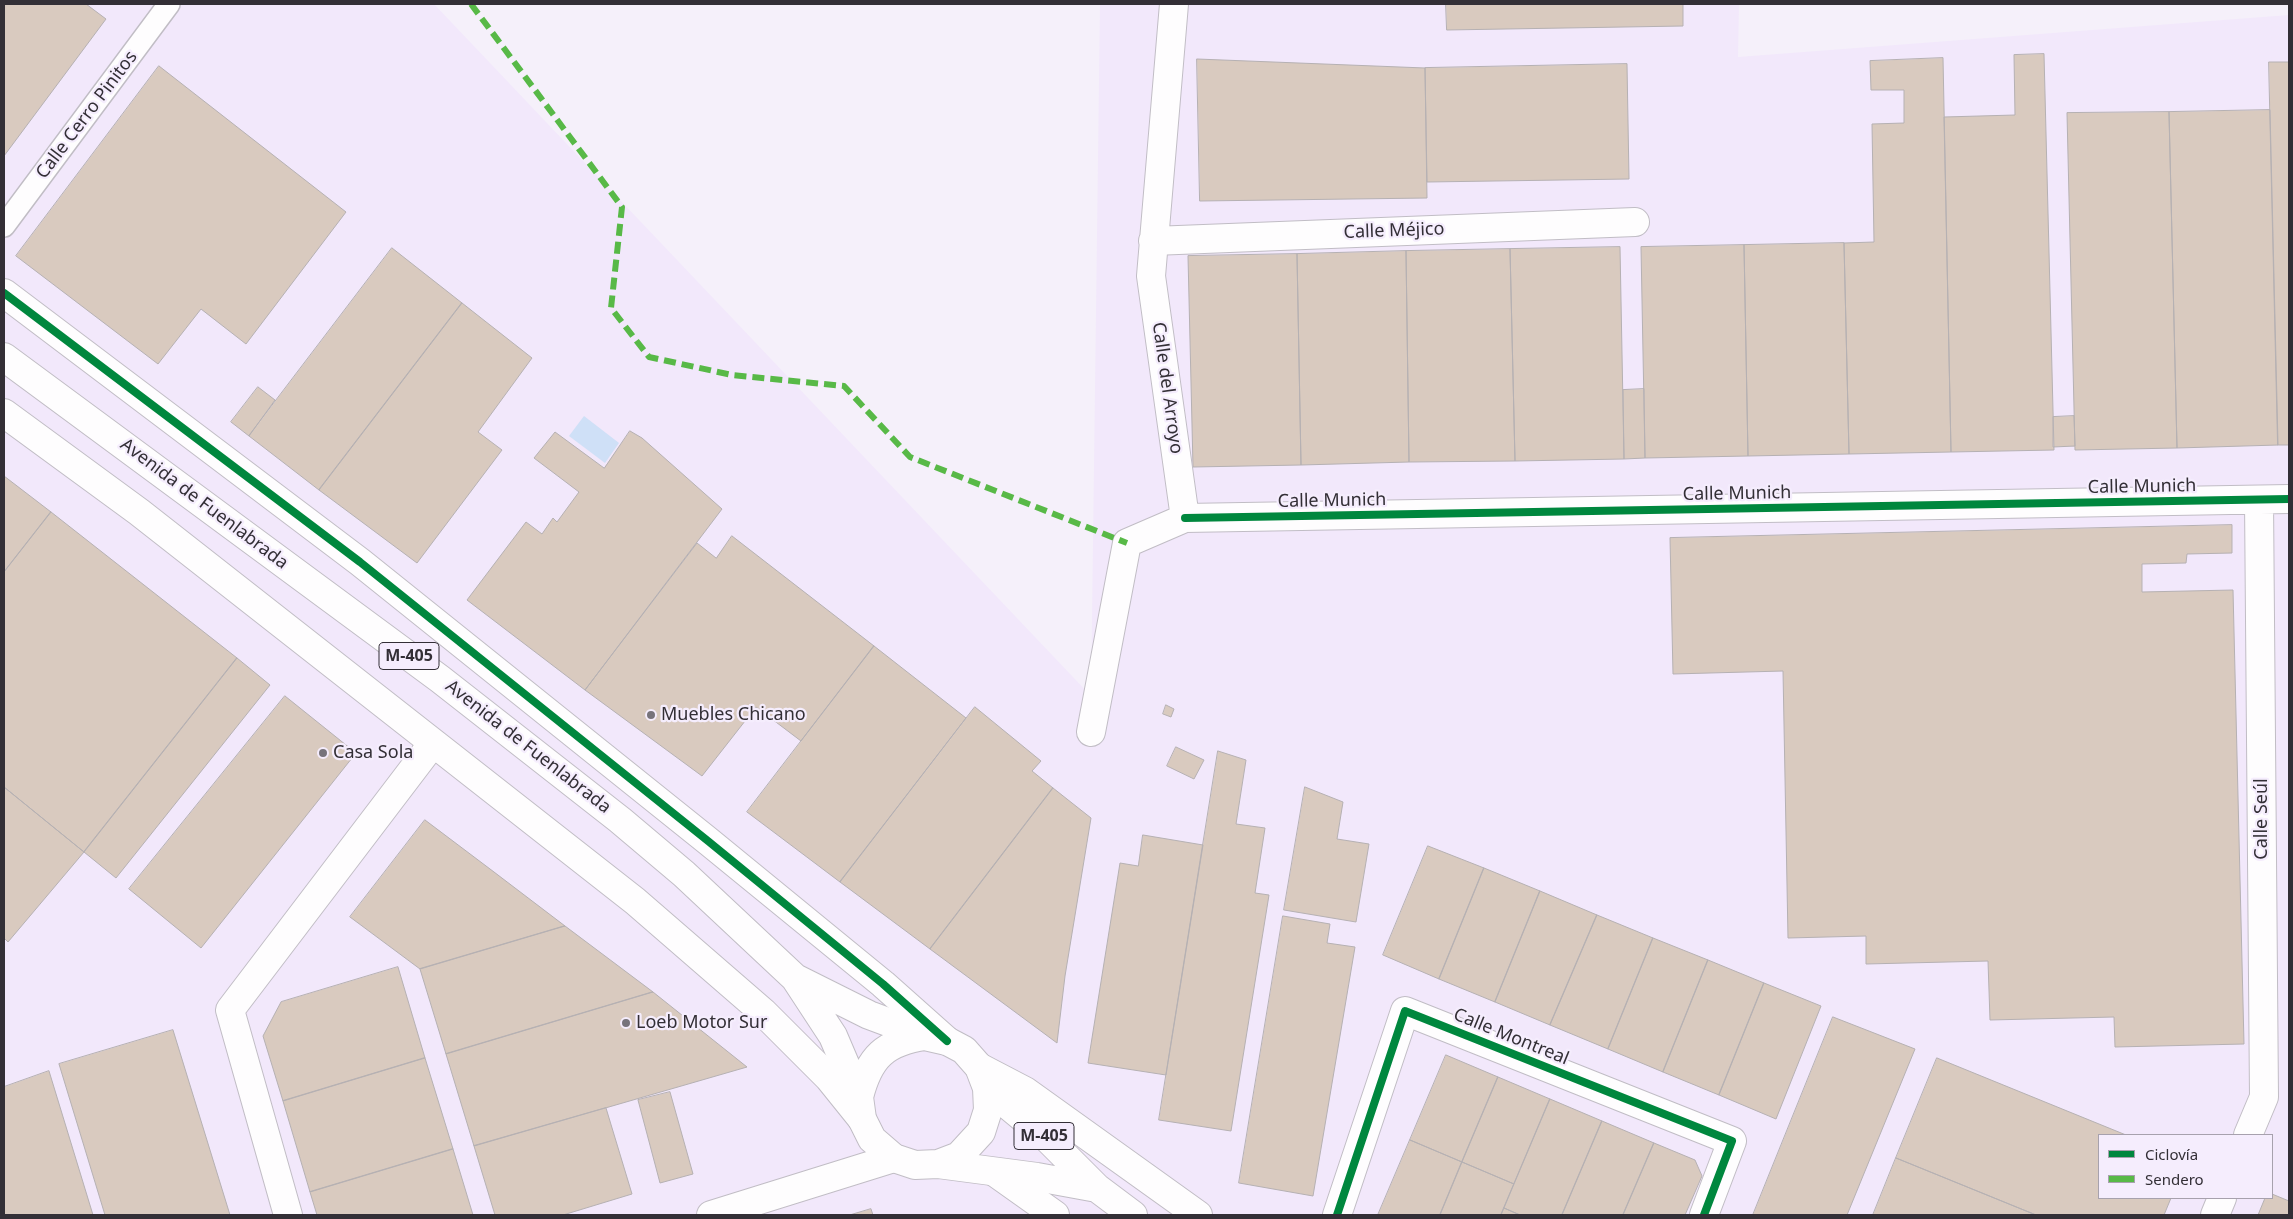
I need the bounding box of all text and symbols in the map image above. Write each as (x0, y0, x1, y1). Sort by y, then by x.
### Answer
street label: Calle Cerro Pinitos (32, 47, 142, 183)
street label: Calle Méjico (1343, 218, 1445, 244)
street label: Calle del Arroyo (1147, 321, 1187, 455)
street label: Avenida de Fuenlabrada (116, 434, 292, 574)
street label: Calle Munich (2088, 475, 2196, 499)
street label: Calle Munich (1683, 482, 1791, 506)
street label: Calle Munich (1278, 489, 1386, 513)
road number: M-405 (379, 642, 439, 669)
street label: Avenida de Fuenlabrada (441, 676, 615, 818)
place label: Muebles Chicano (661, 704, 806, 726)
marker: Muebles Chicano (645, 709, 657, 721)
place label: Casa Sola (333, 742, 413, 764)
marker: Casa Sola (317, 747, 329, 759)
street label: Calle Seúl (2251, 778, 2273, 860)
street label: Calle Montreal (1450, 1004, 1572, 1070)
place label: Loeb Motor Sur (636, 1012, 767, 1034)
marker: Loeb Motor Sur (620, 1017, 632, 1029)
road number: M-405 (1014, 1122, 1074, 1150)
legend (2098, 1134, 2273, 1199)
text: Ciclovía (2145, 1144, 2198, 1164)
text: Sendero (2145, 1169, 2204, 1189)

